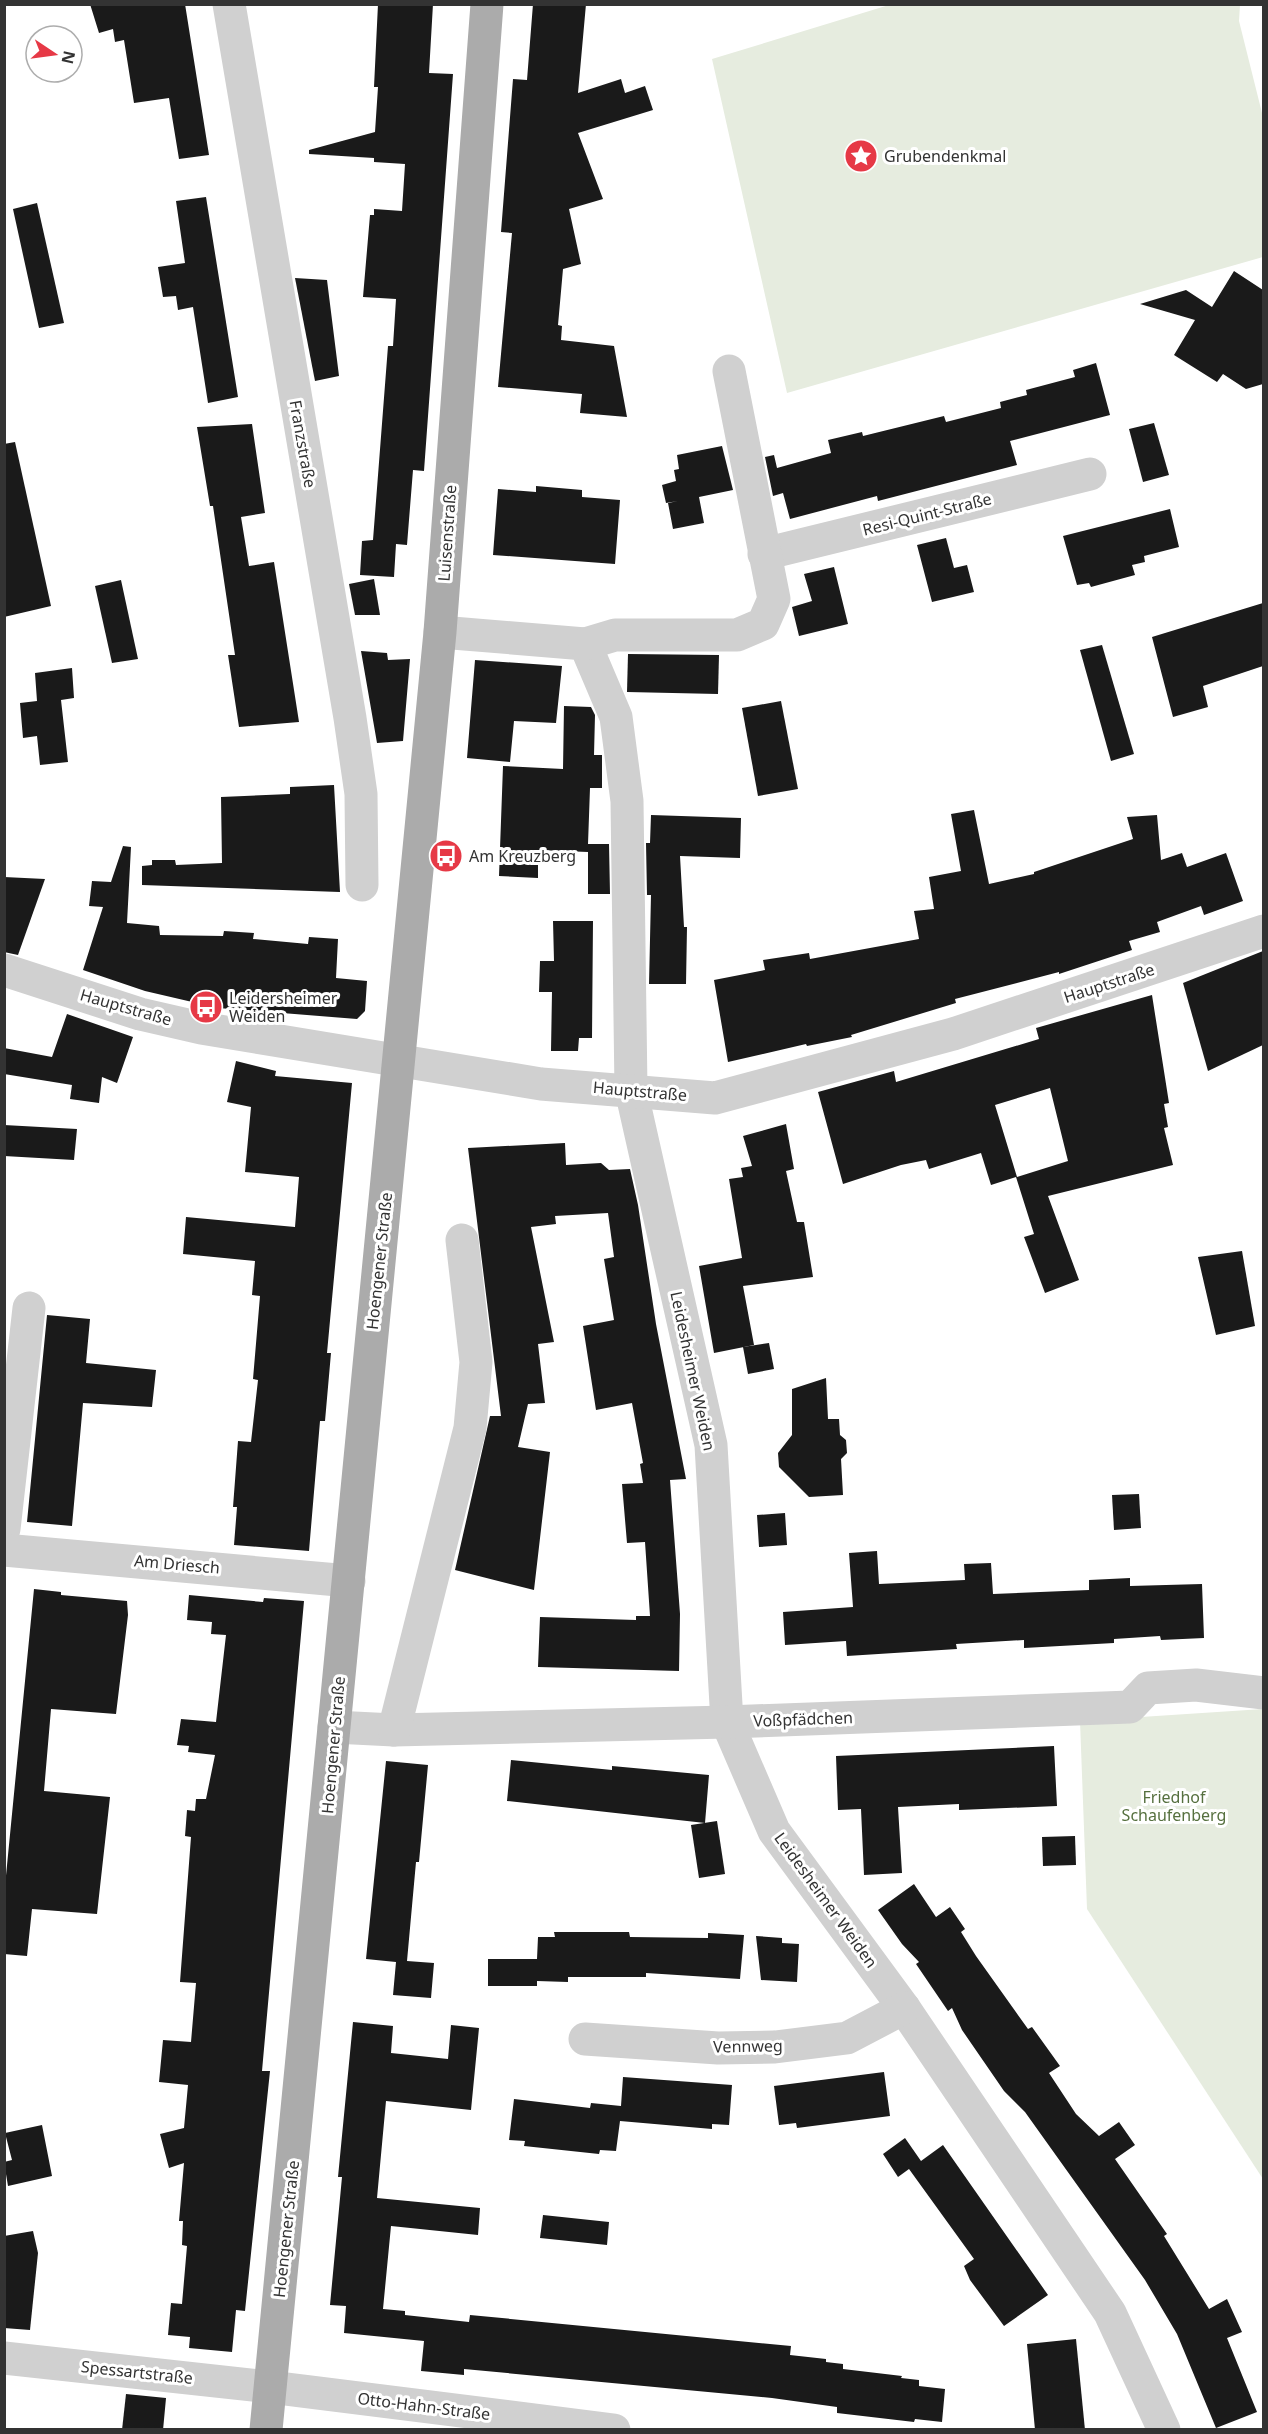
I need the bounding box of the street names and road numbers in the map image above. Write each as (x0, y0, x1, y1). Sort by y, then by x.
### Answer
street label: Franzstraße (284, 398, 322, 490)
street label: Luisenstraße (433, 484, 461, 582)
street label: Resi-Quint-Straße (860, 487, 994, 541)
street label: Hauptstraße (1061, 958, 1157, 1008)
street label: Hauptstraße (78, 983, 174, 1031)
street label: Hauptstraße (592, 1076, 688, 1106)
street label: Hoengener Straße (361, 1191, 397, 1331)
street label: Leidesheimer Weiden (665, 1289, 721, 1453)
street label: Am Driesch (133, 1549, 221, 1579)
street label: Hoengener Straße (316, 1675, 350, 1815)
street label: Voßpfädchen (753, 1706, 853, 1732)
street label: Leidesheimer Weiden (769, 1828, 883, 1972)
street label: Vennweg (713, 2034, 783, 2058)
street label: Hoengener Straße (268, 2159, 304, 2299)
street label: Spessartstraße (80, 2355, 194, 2389)
street label: Otto-Hahn-Straße (356, 2387, 492, 2425)

